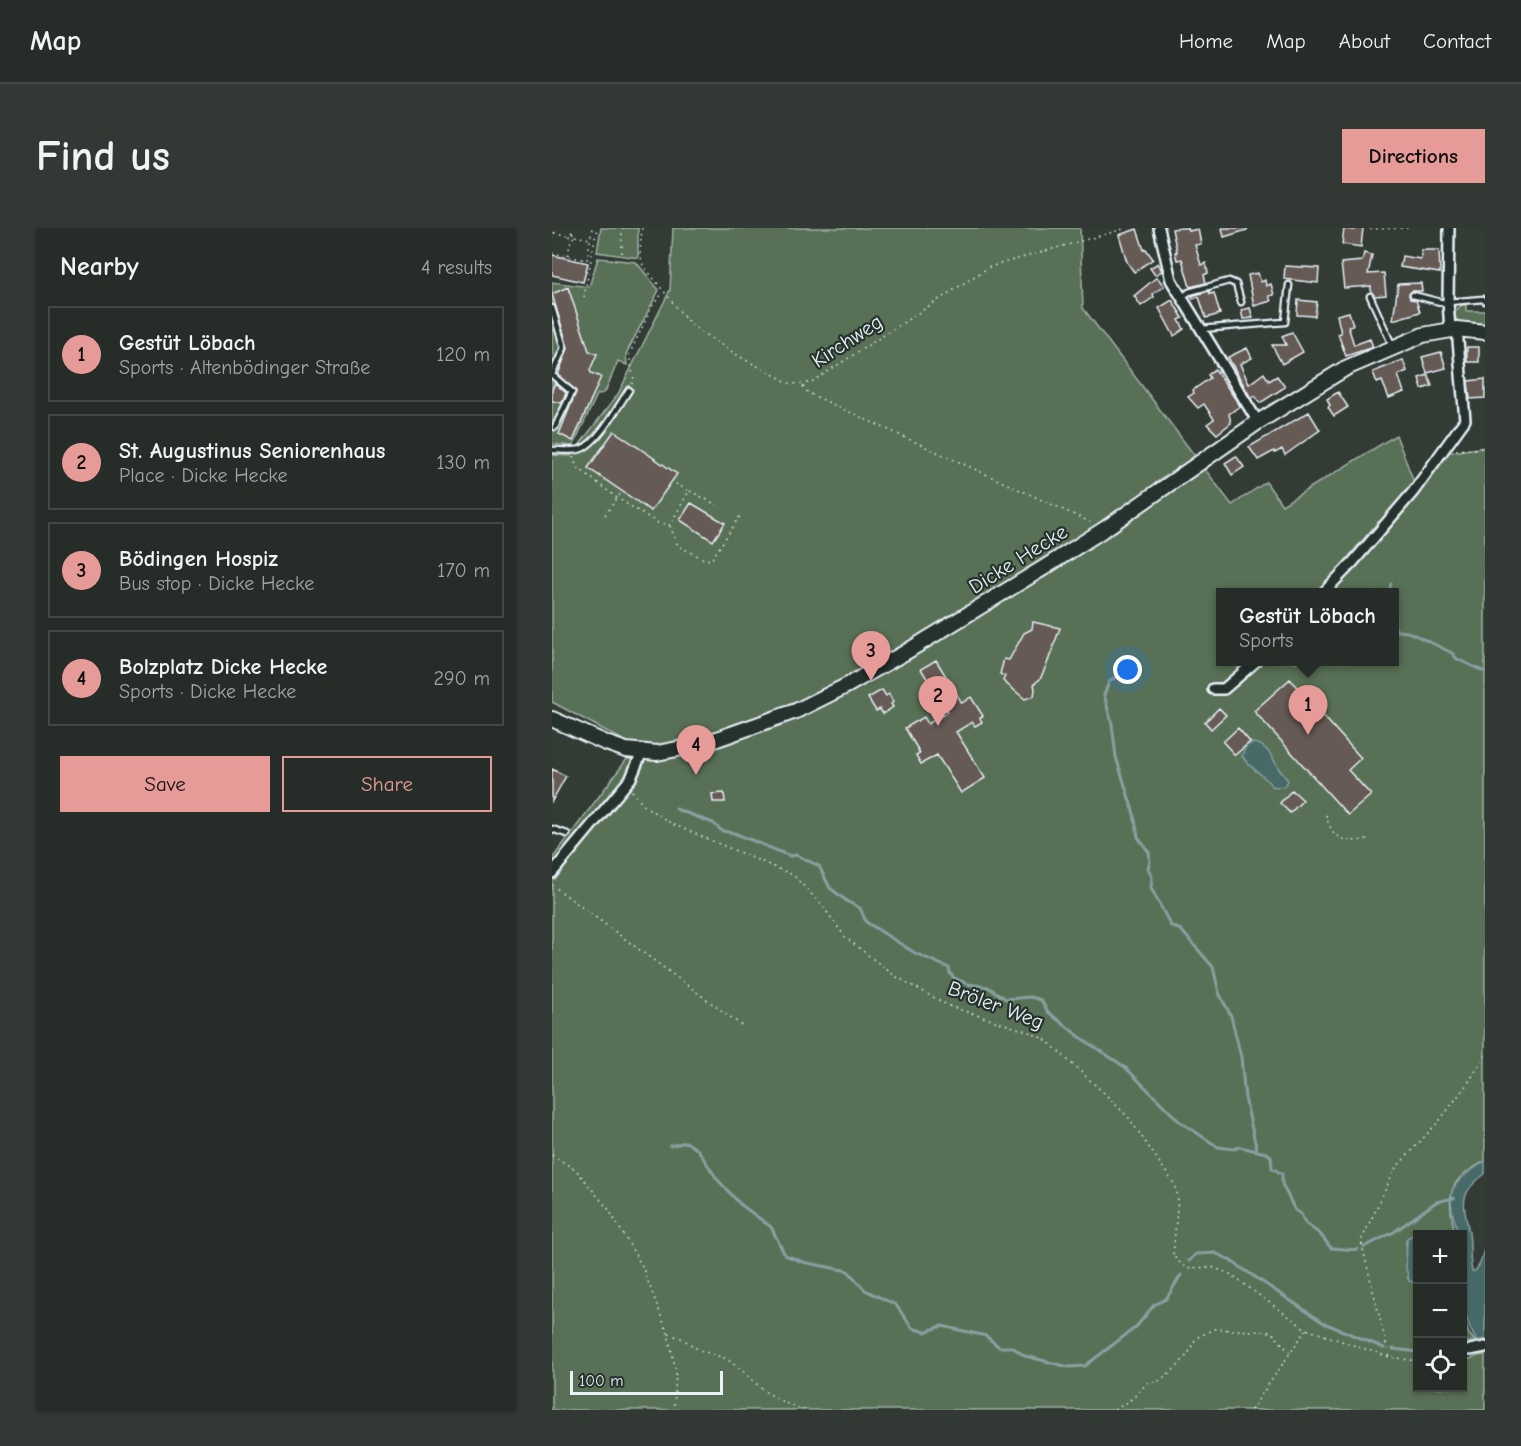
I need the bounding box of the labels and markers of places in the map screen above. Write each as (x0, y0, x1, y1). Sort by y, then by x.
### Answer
pin: 3 (852, 632, 890, 681)
pin: 2 (918, 676, 958, 726)
pin: 1 (1288, 686, 1328, 735)
pin: 4 (676, 726, 716, 775)

